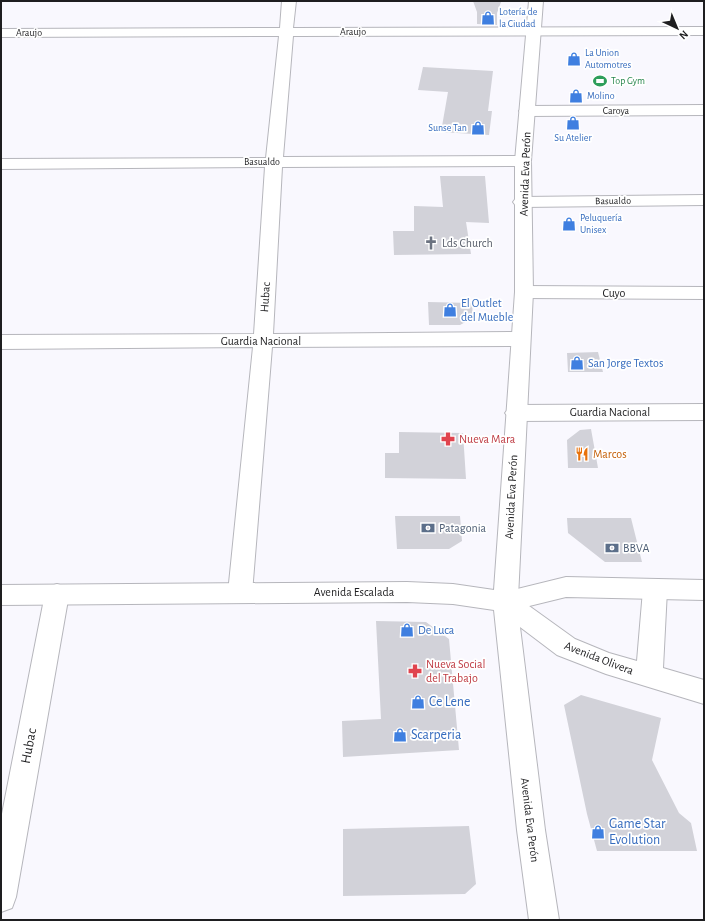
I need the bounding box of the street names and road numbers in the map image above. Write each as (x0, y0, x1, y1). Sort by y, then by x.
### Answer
street label: Araujo (340, 27, 366, 37)
street label: Araujo (16, 28, 42, 38)
street label: Caroya (603, 106, 630, 116)
street label: Avenida Eva Perón (518, 131, 532, 217)
street label: Basualdo (244, 157, 280, 167)
street label: Basualdo (595, 196, 631, 206)
street label: Hubac (258, 281, 272, 313)
street label: Cuyo (603, 287, 626, 300)
street label: Guardia Nacional (221, 335, 301, 347)
street label: Guardia Nacional (570, 406, 650, 418)
street label: Avenida Eva Perón (503, 454, 519, 540)
street label: Avenida Escalada (314, 586, 395, 598)
street label: Avenida Olivera (563, 639, 636, 677)
street label: Hubac (19, 727, 39, 765)
street label: Avenida Eva Perón (519, 777, 541, 863)

